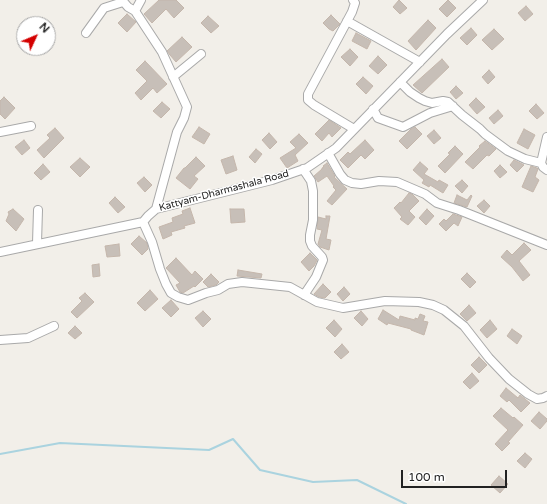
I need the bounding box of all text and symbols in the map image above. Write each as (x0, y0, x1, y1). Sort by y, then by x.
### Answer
north arrow (16, 16, 56, 56)
text: N (37, 20, 52, 36)
street label: Kattyam-Dharmashala Road (158, 168, 290, 214)
scale bar (403, 462, 509, 488)
text: 100 m (408, 470, 445, 484)

